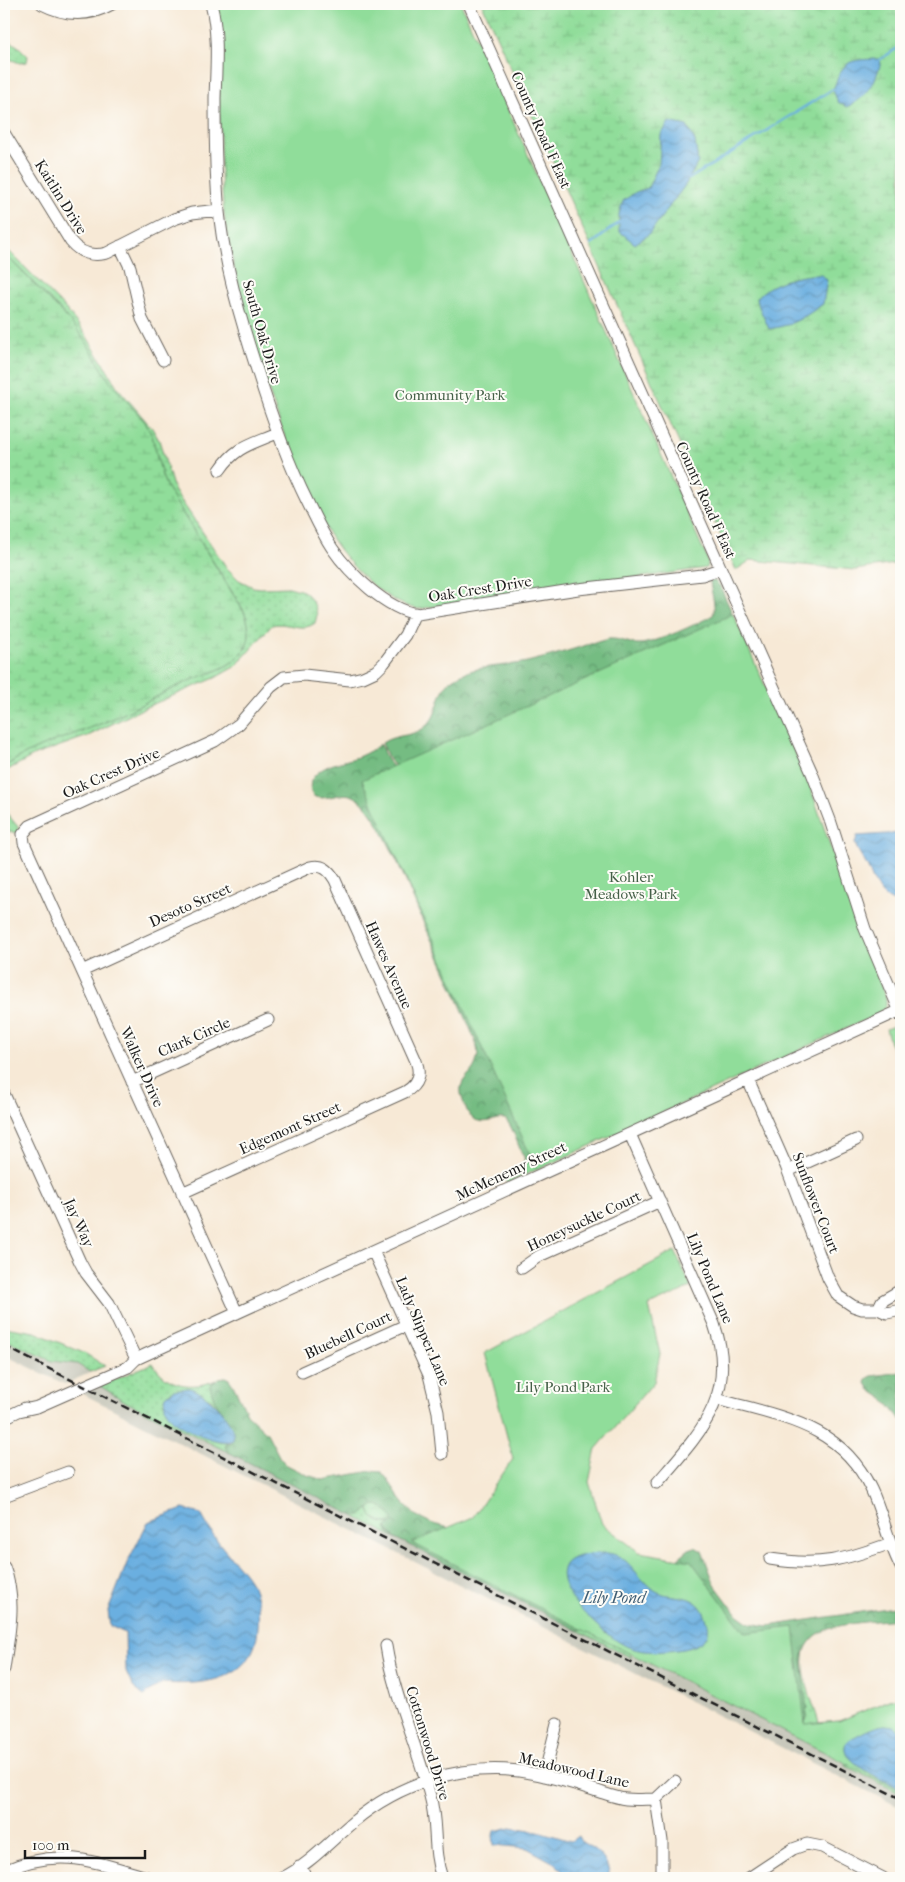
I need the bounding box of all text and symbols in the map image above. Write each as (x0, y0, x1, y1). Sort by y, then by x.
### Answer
street label: County Road F East (507, 69, 575, 192)
street label: Kaitlin Drive (31, 156, 91, 238)
street label: South Oak Drive (239, 278, 286, 386)
park label: Community Park (395, 386, 505, 404)
street label: County Road F East (672, 439, 740, 562)
street label: Oak Crest Drive (427, 572, 533, 606)
street label: Oak Crest Drive (60, 743, 163, 802)
park label: Kohler Meadows Park (584, 868, 678, 903)
street label: Desoto Street (146, 879, 234, 931)
street label: Hawes Avenue (362, 918, 417, 1012)
street label: Clark Circle (155, 1013, 233, 1061)
street label: Walker Drive (116, 1023, 168, 1110)
street label: Edgemont Street (236, 1097, 344, 1158)
street label: McMenemy Street (453, 1137, 570, 1205)
street label: Sunflower Court (789, 1150, 844, 1257)
street label: Honeysuckle Court (524, 1186, 644, 1255)
street label: Jay Way (60, 1195, 98, 1251)
street label: Lily Pond Lane (683, 1230, 737, 1327)
street label: Lady Slipper Lane (392, 1274, 454, 1389)
street label: Bluebell Court (301, 1307, 395, 1363)
park label: Lily Pond Park (516, 1378, 611, 1396)
water label: Lily Pond (582, 1588, 647, 1607)
street label: Cottonwood Drive (402, 1684, 454, 1803)
street label: Meadowood Lane (517, 1749, 632, 1792)
scale bar (25, 1827, 145, 1859)
text: 100 m (32, 1836, 70, 1854)

